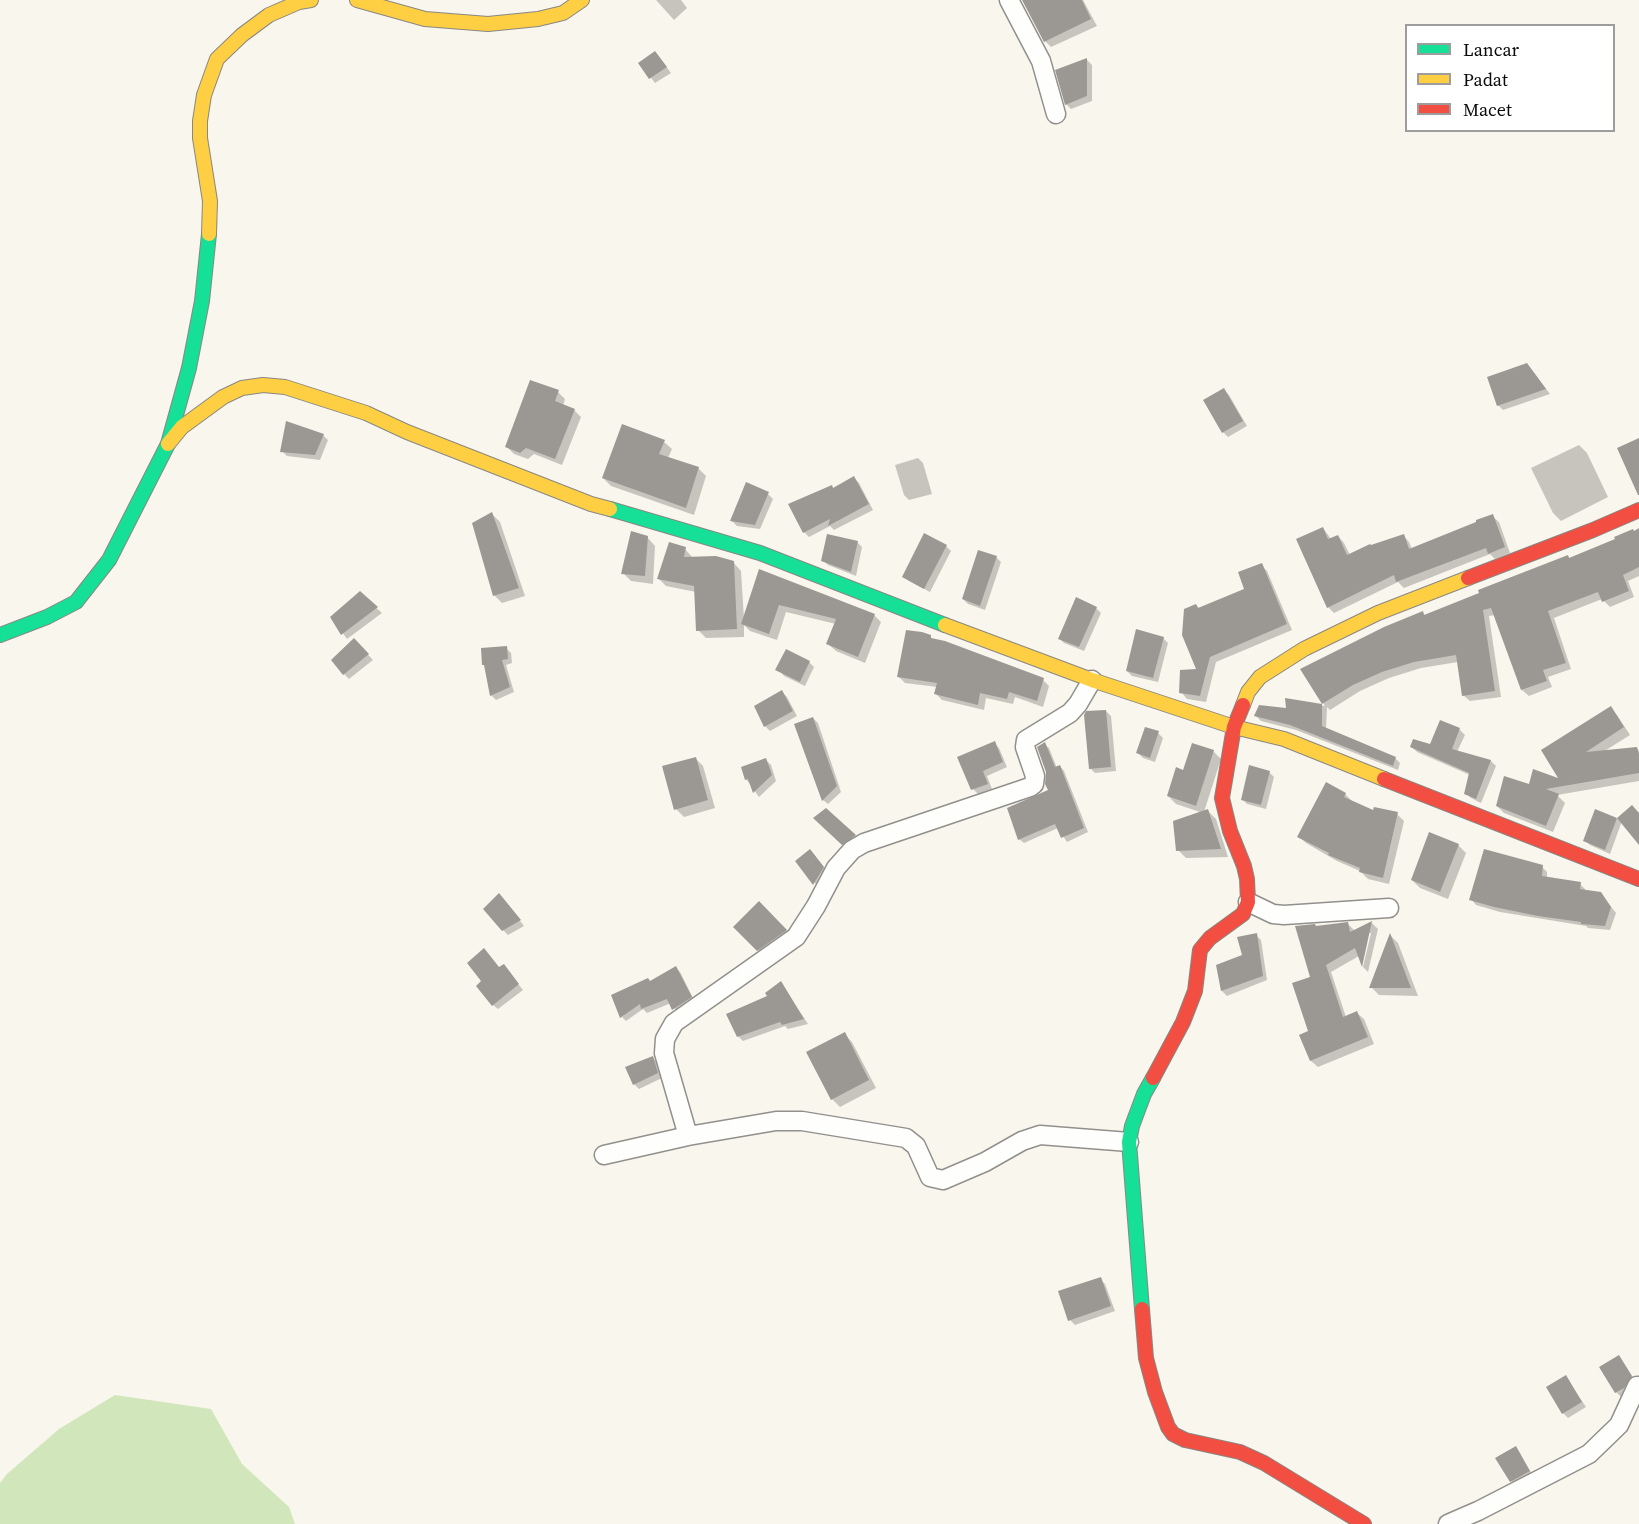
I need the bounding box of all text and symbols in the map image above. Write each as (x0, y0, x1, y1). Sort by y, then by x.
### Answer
legend (1405, 24, 1615, 132)
text: Lancar (1463, 37, 1519, 62)
text: Padat (1463, 67, 1508, 92)
text: Macet (1463, 97, 1512, 122)

